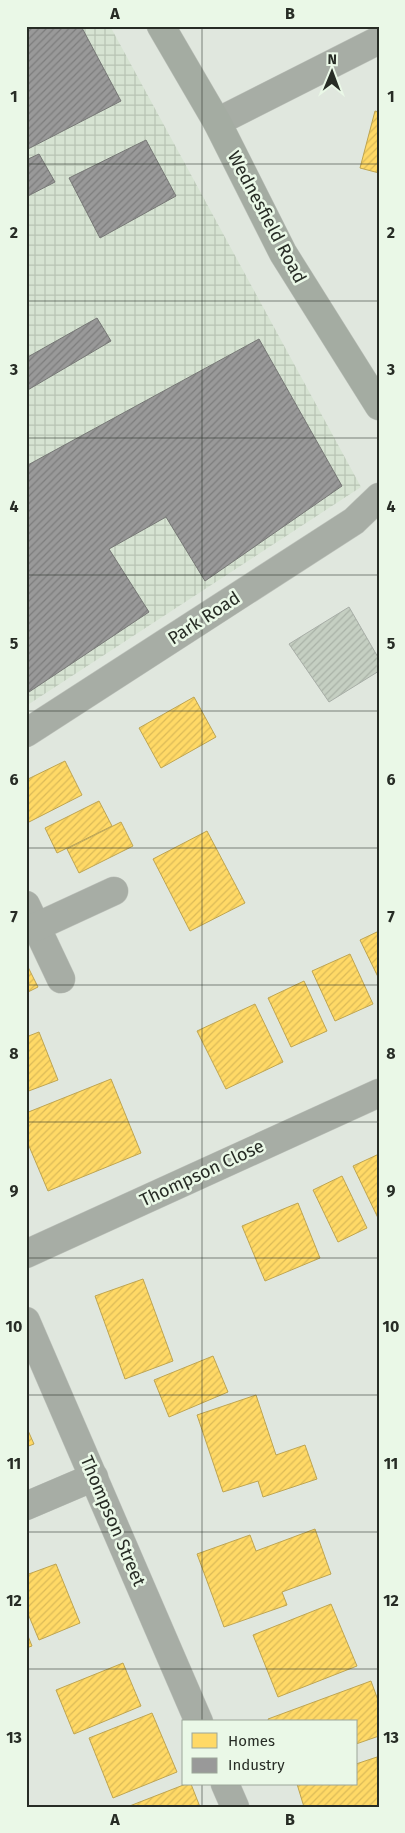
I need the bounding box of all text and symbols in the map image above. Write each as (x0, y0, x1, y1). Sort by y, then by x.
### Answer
text: A (109, 4, 120, 23)
text: B (285, 4, 295, 23)
north arrow (308, 48, 358, 98)
text: N (327, 51, 337, 68)
text: 1 (10, 87, 18, 106)
text: 1 (387, 87, 395, 106)
street label: Wednesfield Road (223, 147, 311, 287)
text: 2 (10, 223, 18, 242)
text: 2 (387, 223, 395, 242)
text: 3 (9, 360, 18, 379)
text: 3 (386, 360, 395, 379)
text: 4 (9, 497, 19, 516)
text: 4 (386, 497, 396, 516)
street label: Park Road (164, 587, 244, 649)
text: 5 (10, 634, 19, 653)
text: 5 (387, 634, 396, 653)
text: 6 (9, 770, 19, 789)
text: 6 (386, 770, 396, 789)
text: 7 (10, 907, 18, 926)
text: 7 (387, 907, 395, 926)
text: 8 (9, 1044, 19, 1063)
text: 8 (386, 1044, 396, 1063)
street label: Thompson Close (136, 1135, 268, 1211)
text: 9 (10, 1181, 19, 1200)
text: 9 (387, 1181, 396, 1200)
text: 10 (6, 1317, 22, 1336)
text: 10 (383, 1317, 399, 1336)
street label: Thompson Street (76, 1452, 151, 1590)
text: 11 (7, 1454, 21, 1473)
text: 11 (384, 1454, 398, 1473)
text: 12 (6, 1591, 22, 1610)
text: 12 (383, 1591, 399, 1610)
legend (182, 1720, 358, 1786)
text: 13 (6, 1728, 22, 1747)
text: 13 (383, 1728, 399, 1747)
text: Homes (228, 1732, 275, 1750)
text: Industry (228, 1756, 285, 1774)
text: A (109, 1810, 120, 1829)
text: B (285, 1810, 295, 1829)

